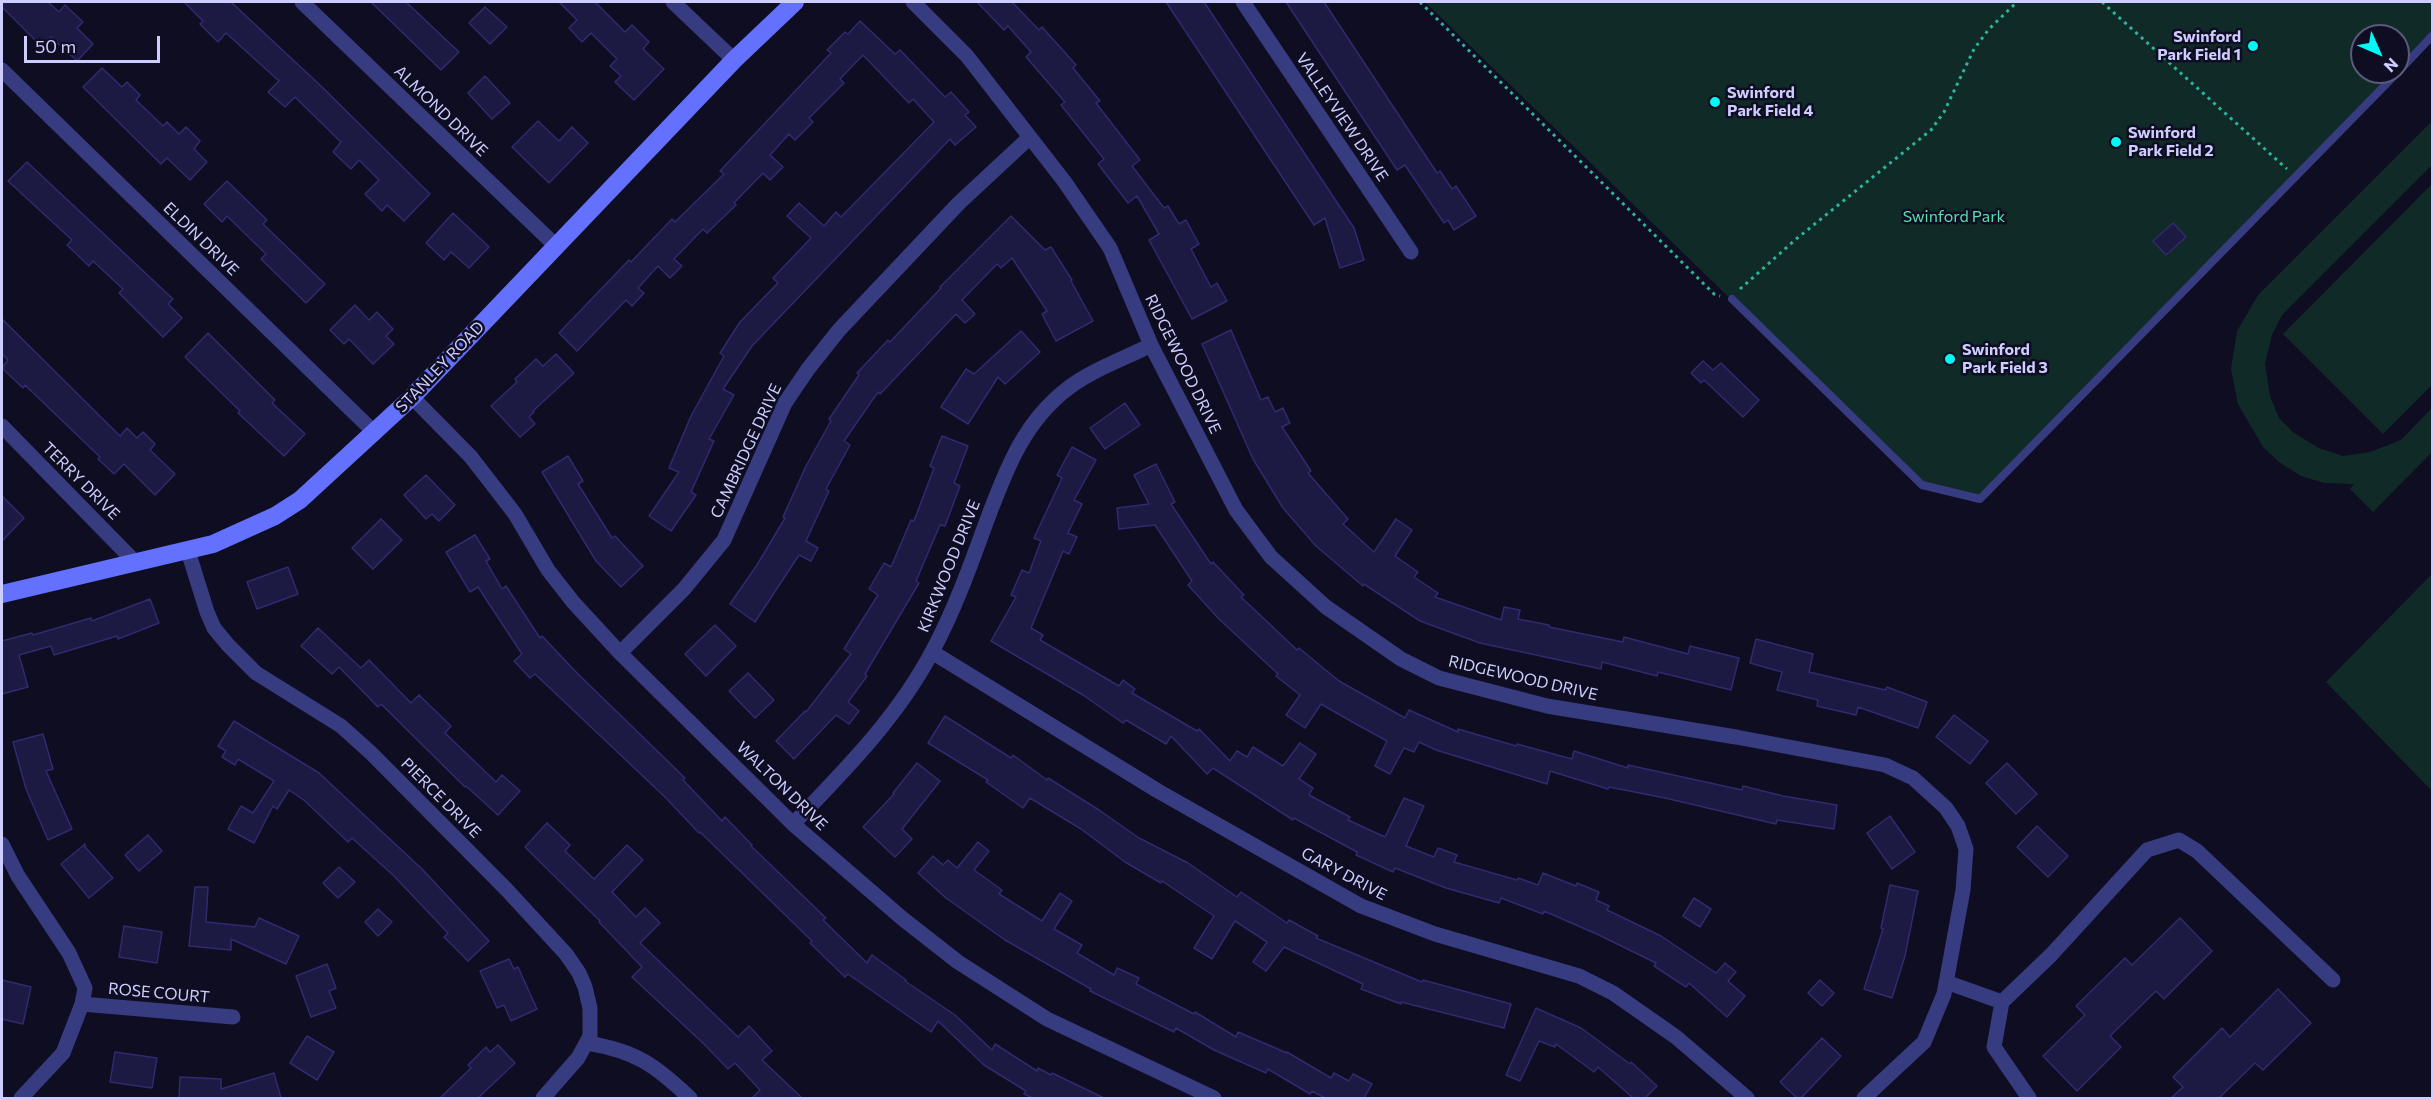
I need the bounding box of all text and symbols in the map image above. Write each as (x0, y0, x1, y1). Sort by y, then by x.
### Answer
scale bar (27, 24, 164, 62)
north arrow (2350, 24, 2410, 84)
place label: Swinford Park Field 1 (2157, 27, 2241, 65)
text: 50 m (35, 35, 76, 57)
marker: Swinford Park Field 1 (2246, 39, 2260, 53)
street label: VALLEYVIEW DRIVE (1292, 49, 1392, 185)
text: N (2381, 55, 2403, 77)
street label: ALMOND DRIVE (390, 61, 492, 161)
place label: Swinford Park Field 4 (1727, 83, 1813, 121)
marker: Swinford Park Field 4 (1708, 95, 1722, 109)
place label: Swinford Park Field 2 (2128, 123, 2214, 161)
marker: Swinford Park Field 2 (2109, 135, 2123, 149)
street label: ELDIN DRIVE (159, 198, 243, 280)
park label: Swinford Park (1903, 207, 2005, 227)
street label: RIDGEWOOD DRIVE (1141, 291, 1225, 437)
street label: STANLEY ROAD (392, 317, 488, 417)
place label: Swinford Park Field 3 (1962, 340, 2048, 378)
marker: Swinford Park Field 3 (1943, 352, 1957, 366)
street label: CAMBRIDGE DRIVE (706, 381, 786, 521)
street label: TERRY DRIVE (38, 438, 124, 524)
street label: KIRKWOOD DRIVE (914, 497, 984, 635)
street label: RIDGEWOOD DRIVE (1446, 651, 1600, 705)
street label: WALTON DRIVE (732, 738, 832, 834)
street label: PIERCE DRIVE (397, 754, 485, 842)
street label: GARY DRIVE (1298, 843, 1390, 905)
street label: ROSE COURT (107, 979, 211, 1007)

